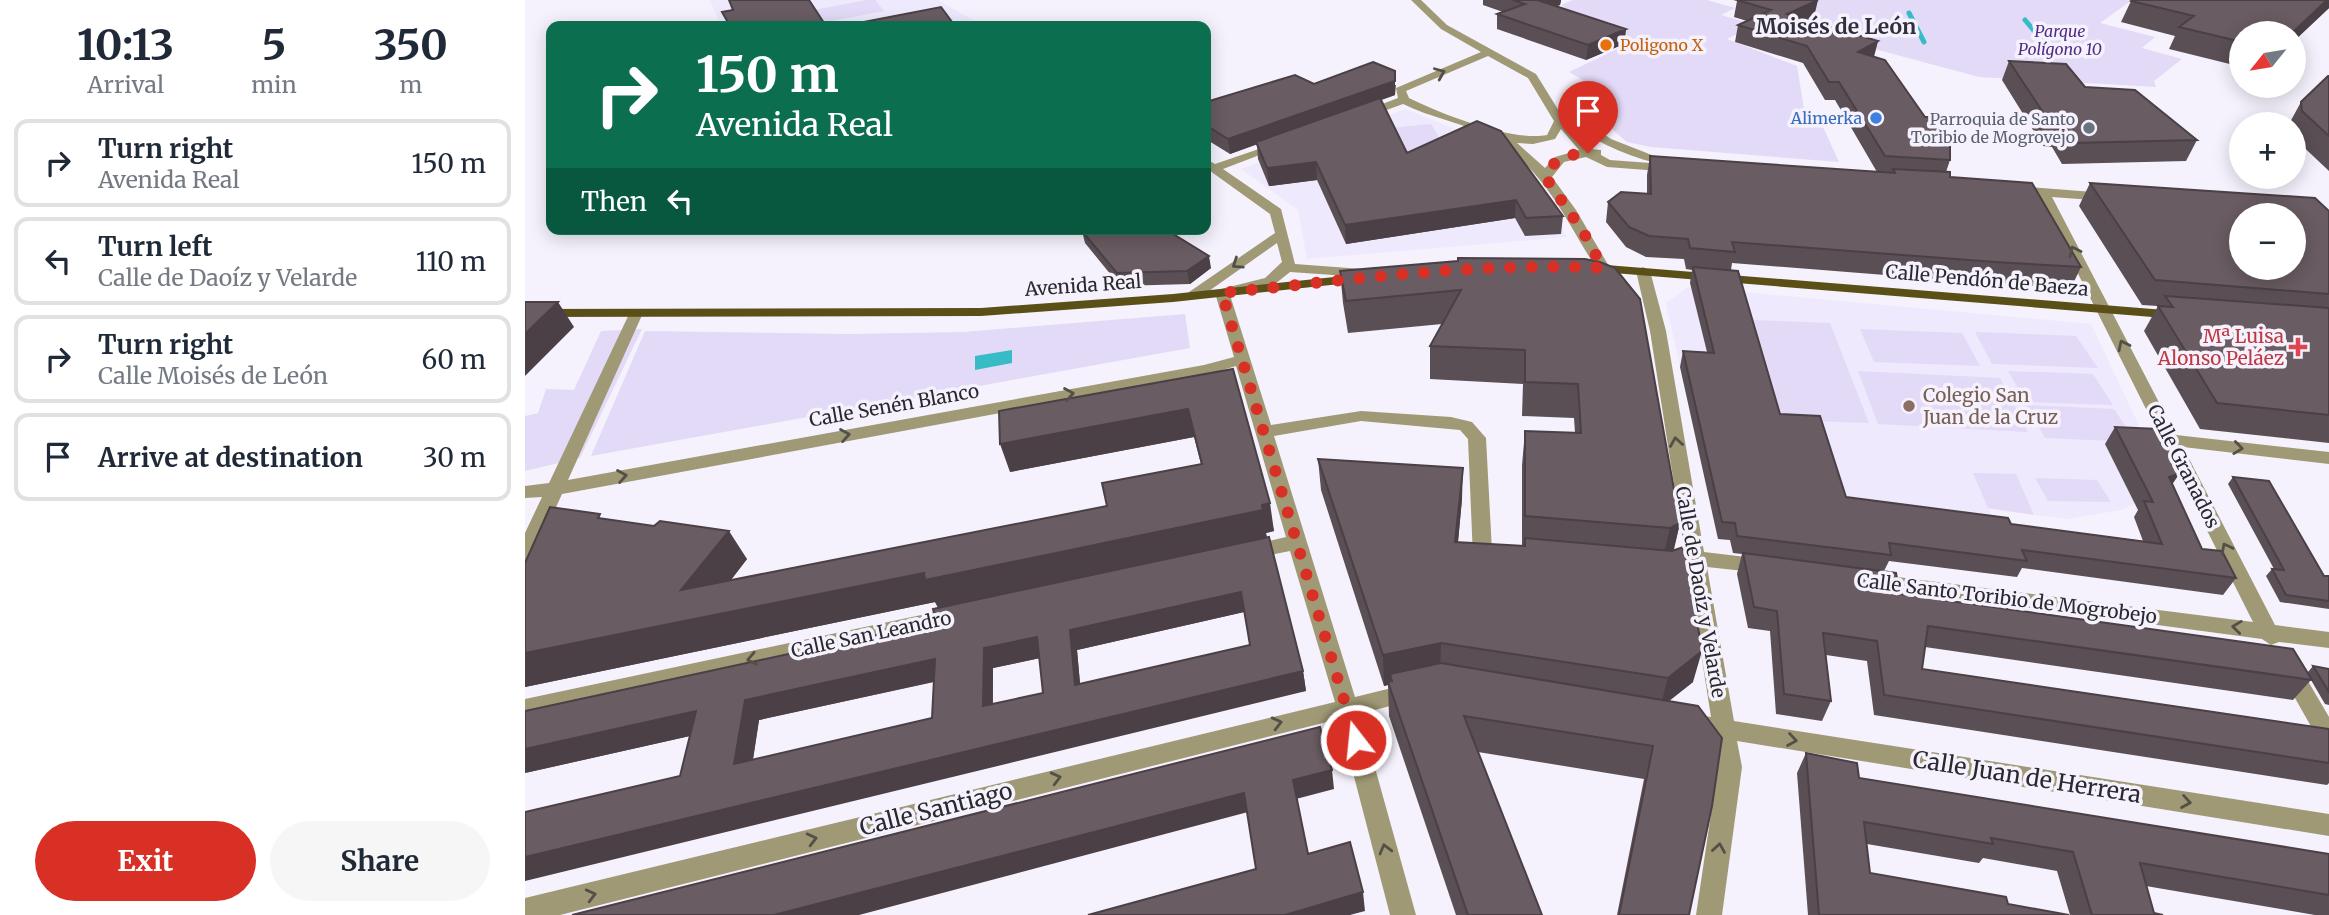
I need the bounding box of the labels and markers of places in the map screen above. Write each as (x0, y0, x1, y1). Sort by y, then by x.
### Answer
place label: Poligono X (1620, 35, 1704, 55)
marker: Poligono X (1598, 37, 1614, 53)
pin (1558, 81, 1618, 153)
place label: Alimerka (1790, 108, 1862, 128)
place label: Parroquia de Santo Toribio de Mogrovejo (1911, 109, 2075, 147)
marker: Alimerka (1868, 110, 1884, 126)
marker: Parroquia de Santo Toribio de Mogrovejo (2081, 120, 2097, 136)
place label: Mª Luisa Alonso Peláez (2157, 324, 2284, 370)
marker: Mª Luisa Alonso Peláez (2290, 339, 2306, 355)
place label: Colegio San Juan de la Cruz (1922, 383, 2058, 429)
marker: Colegio San Juan de la Cruz (1901, 398, 1917, 414)

